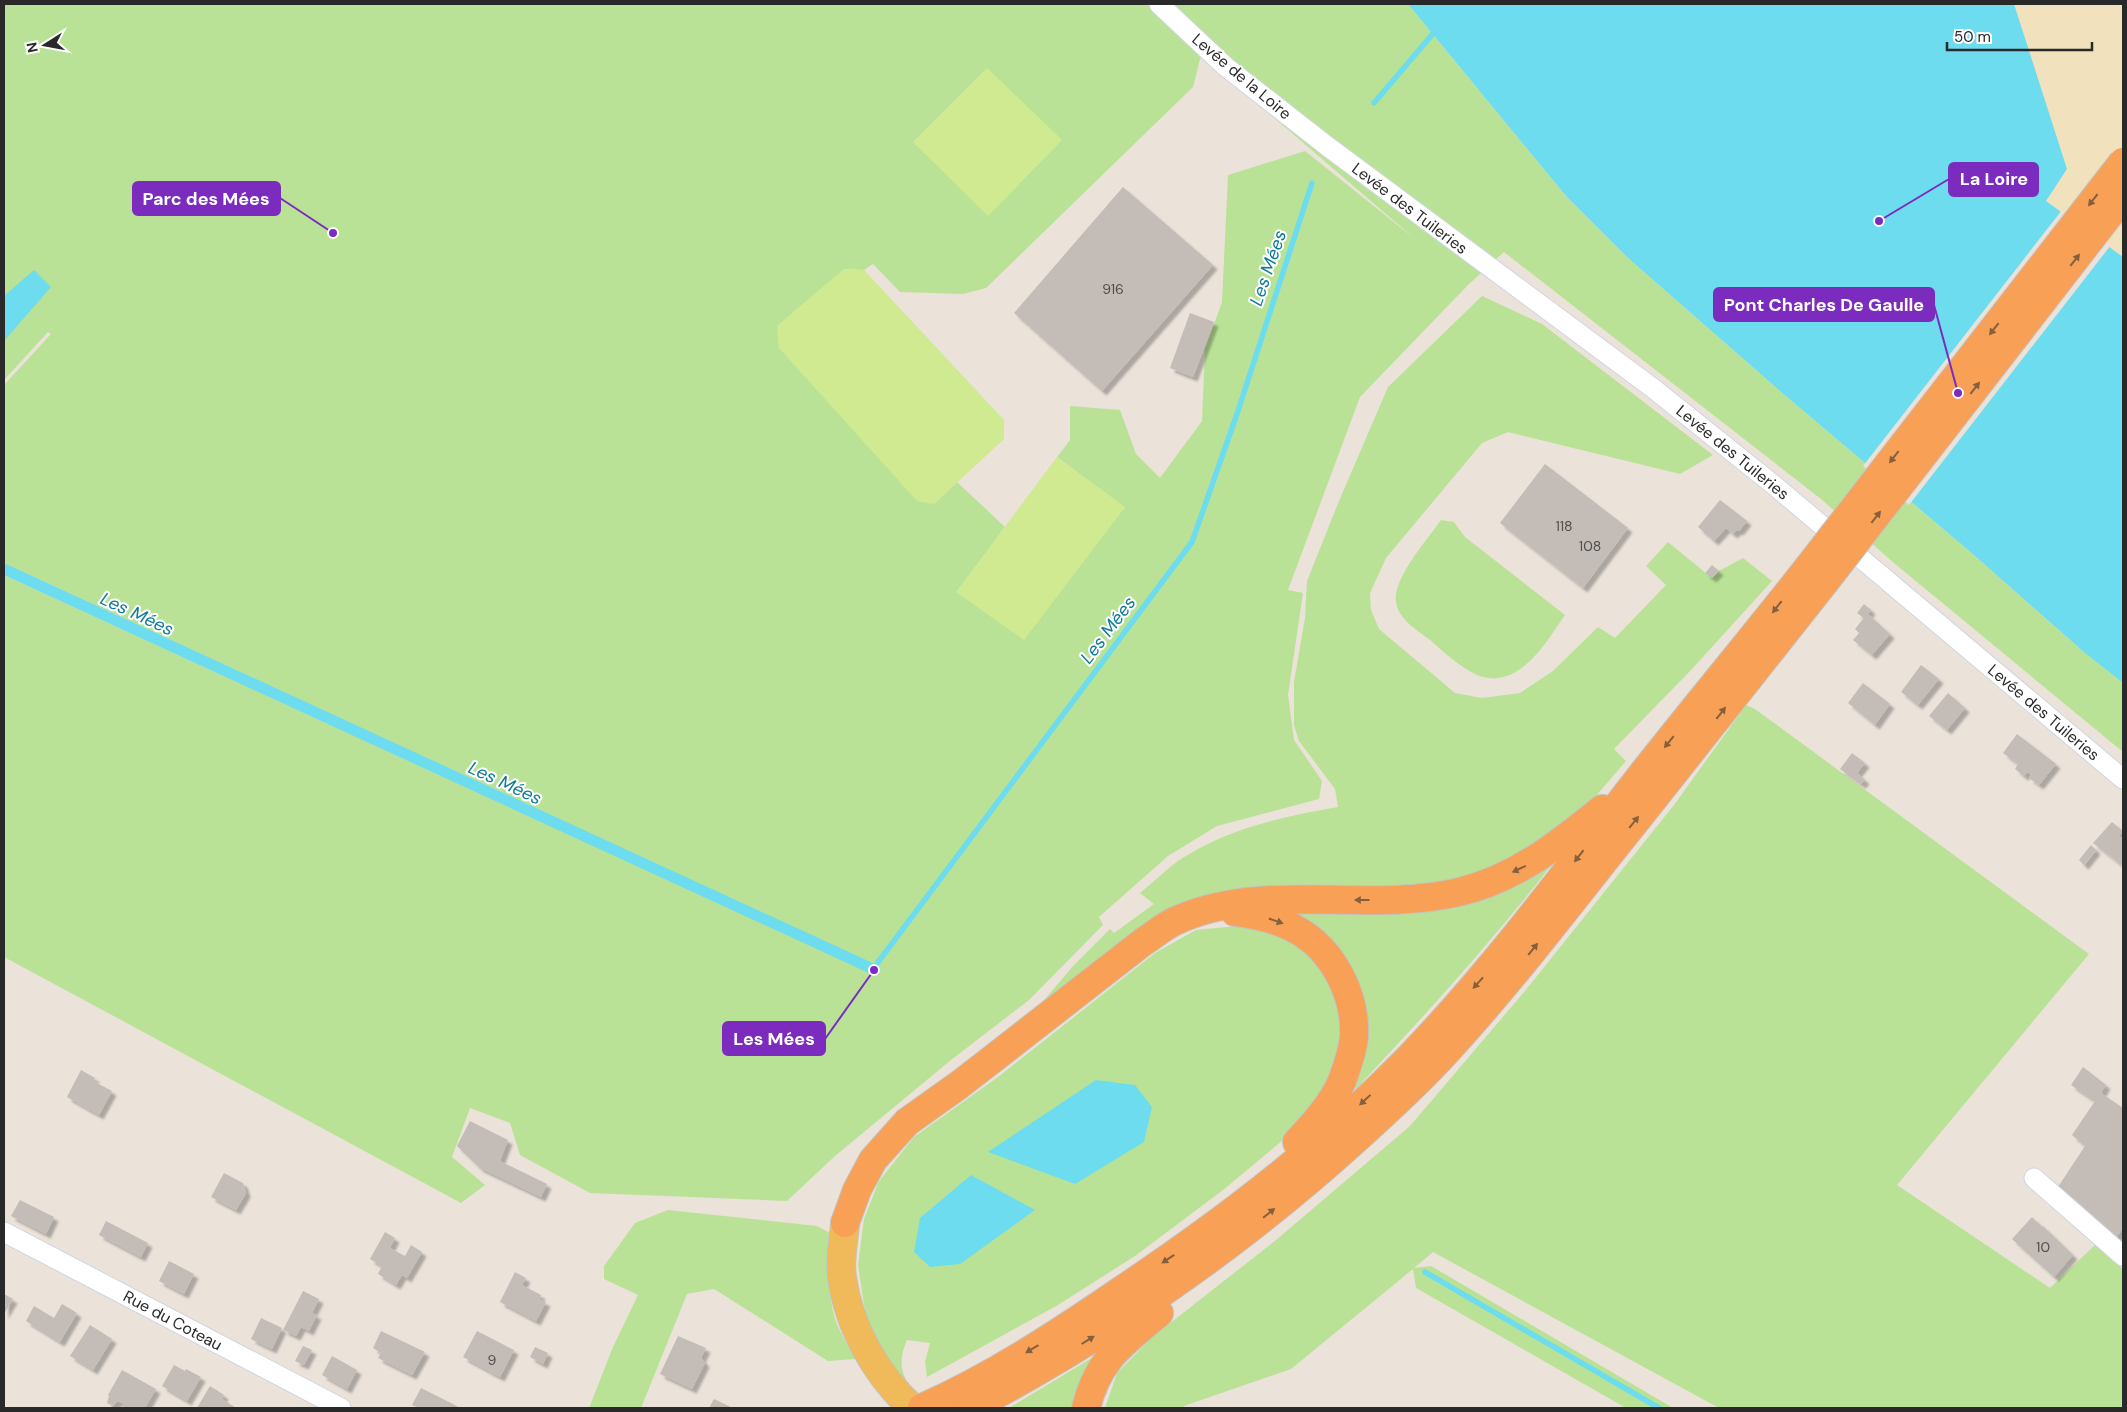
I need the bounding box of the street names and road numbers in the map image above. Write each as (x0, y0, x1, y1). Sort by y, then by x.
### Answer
street label: Levée de la Loire (1188, 29, 1296, 124)
street label: Levée des Tuileries (1348, 158, 1472, 259)
street label: Levée des Tuileries (1672, 400, 1793, 504)
street label: Levée des Tuileries (1984, 660, 2104, 765)
street label: Rue du Coteau (120, 1286, 226, 1355)

